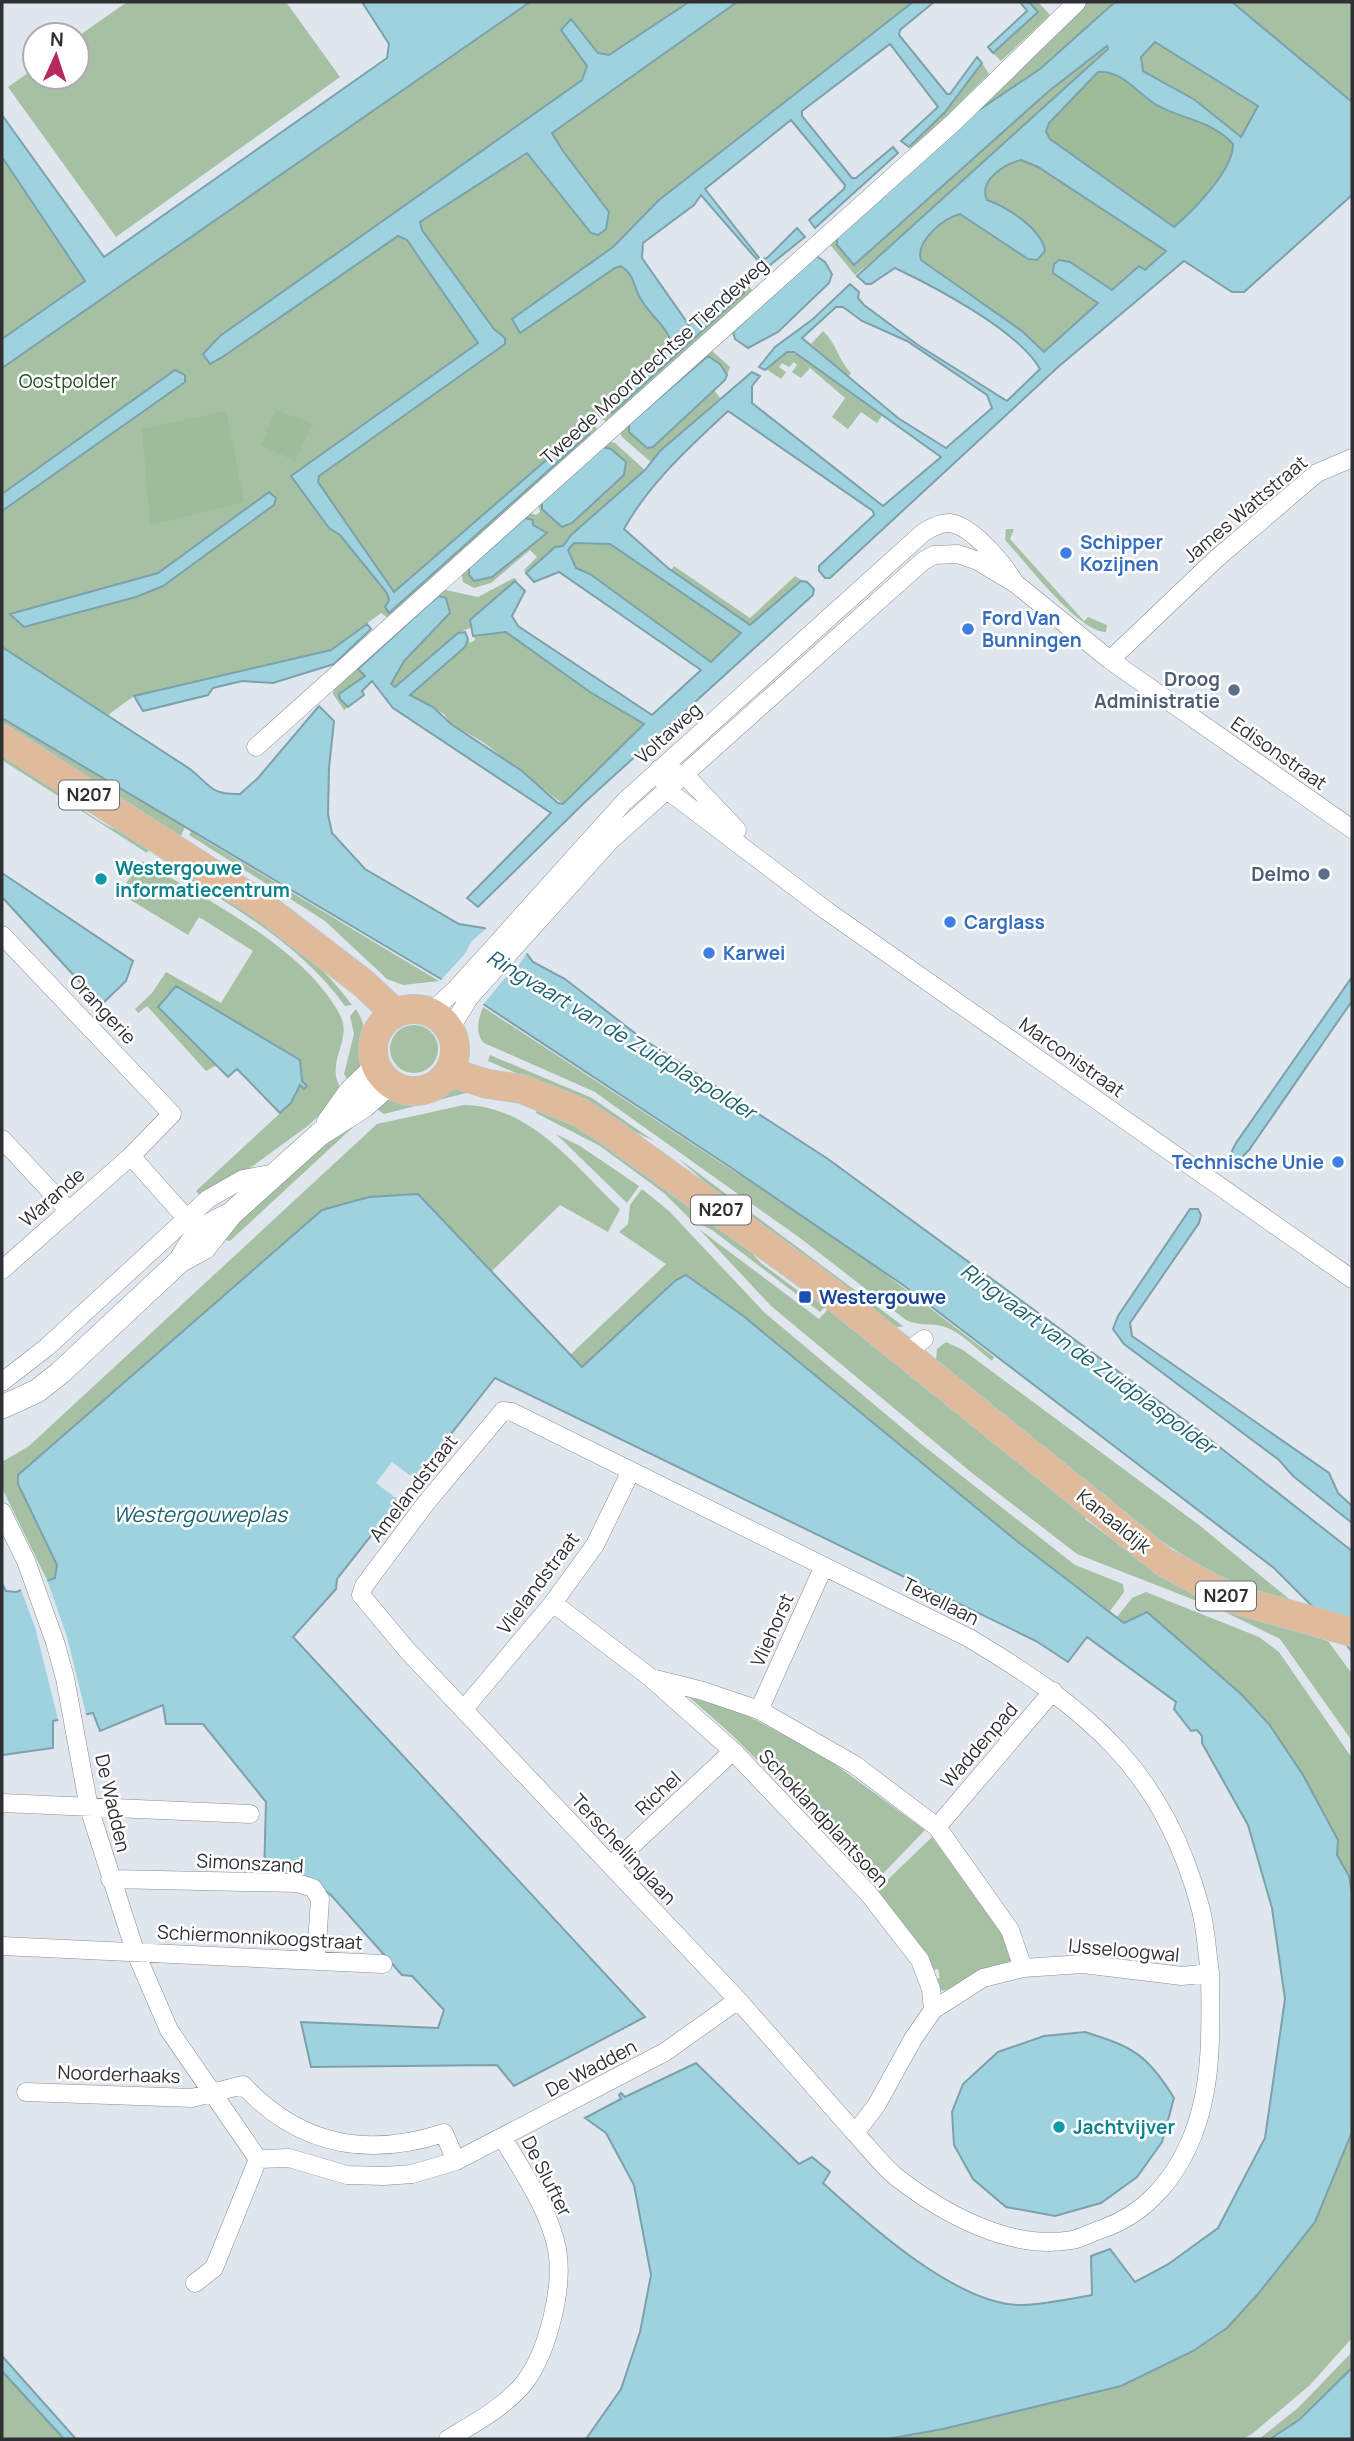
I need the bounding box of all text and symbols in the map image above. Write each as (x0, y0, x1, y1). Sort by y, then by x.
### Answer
north arrow (21, 21, 91, 91)
text: N (49, 26, 64, 52)
street label: Tweede Moordrechtse Tiendeweg (535, 252, 773, 470)
park label: Oostpolder (19, 368, 117, 394)
street label: James Wattstraat (1177, 449, 1313, 569)
place label: Schipper Kozijnen (1080, 529, 1163, 577)
marker: Schipper Kozijnen (1058, 545, 1074, 561)
place label: Ford Van Bunningen (982, 605, 1082, 653)
marker: Ford Van Bunningen (960, 621, 976, 637)
place label: Droog Administratie (1094, 666, 1220, 714)
marker: Droog Administratie (1226, 682, 1242, 698)
street label: Voltaweg (629, 696, 707, 770)
street label: Edisonstraat (1226, 710, 1332, 796)
road number: N207 (59, 780, 119, 810)
place label: Westergouwe informatiecentrum (115, 855, 290, 903)
place label: Delmo (1251, 861, 1310, 887)
marker: Delmo (1316, 866, 1332, 882)
marker: Westergouwe informatiecentrum (93, 871, 109, 887)
place label: Carglass (964, 909, 1045, 935)
marker: Carglass (942, 914, 958, 930)
place label: Karwei (723, 940, 785, 966)
water label: Ringvaart van de Zuidplaspolder (482, 943, 763, 1127)
marker: Karwei (701, 945, 717, 961)
street label: Orangerie (64, 968, 142, 1050)
street label: Marconistraat (1014, 1011, 1130, 1103)
place label: Technische Unie (1172, 1149, 1324, 1175)
marker: Technische Unie (1330, 1154, 1346, 1170)
street label: Warande (14, 1162, 90, 1232)
road number: N207 (691, 1196, 751, 1224)
water label: Ringvaart van de Zuidplaspolder (955, 1256, 1224, 1462)
place label: Westergouwe (819, 1284, 946, 1310)
marker: Westergouwe (797, 1289, 813, 1305)
street label: Amelandstraat (363, 1429, 463, 1547)
street label: Kanaaldijk (1071, 1483, 1157, 1559)
water label: Westergouweplas (113, 1500, 289, 1528)
street label: Vlielandstraat (491, 1527, 585, 1639)
street label: Texellaan (898, 1571, 984, 1631)
road number: N207 (1196, 1582, 1256, 1610)
street label: Vliehorst (744, 1589, 800, 1671)
street label: Waddenpad (935, 1697, 1023, 1793)
street label: Schoklandplantsoen (753, 1743, 895, 1893)
street label: De Wadden (89, 1751, 137, 1855)
street label: Richel (629, 1765, 687, 1821)
street label: Terschellinglaan (566, 1788, 682, 1910)
street label: Simonszand (196, 1847, 304, 1879)
street label: Schiermonnikoogstraat (156, 1919, 364, 1955)
street label: IJsseloogwal (1067, 1932, 1181, 1968)
street label: De Wadden (541, 2033, 641, 2103)
street label: Noorderhaaks (57, 2059, 181, 2089)
place label: Jachtvijver (1073, 2114, 1175, 2140)
marker: Jachtvijver (1051, 2119, 1067, 2135)
street label: De Slufter (516, 2131, 578, 2221)

